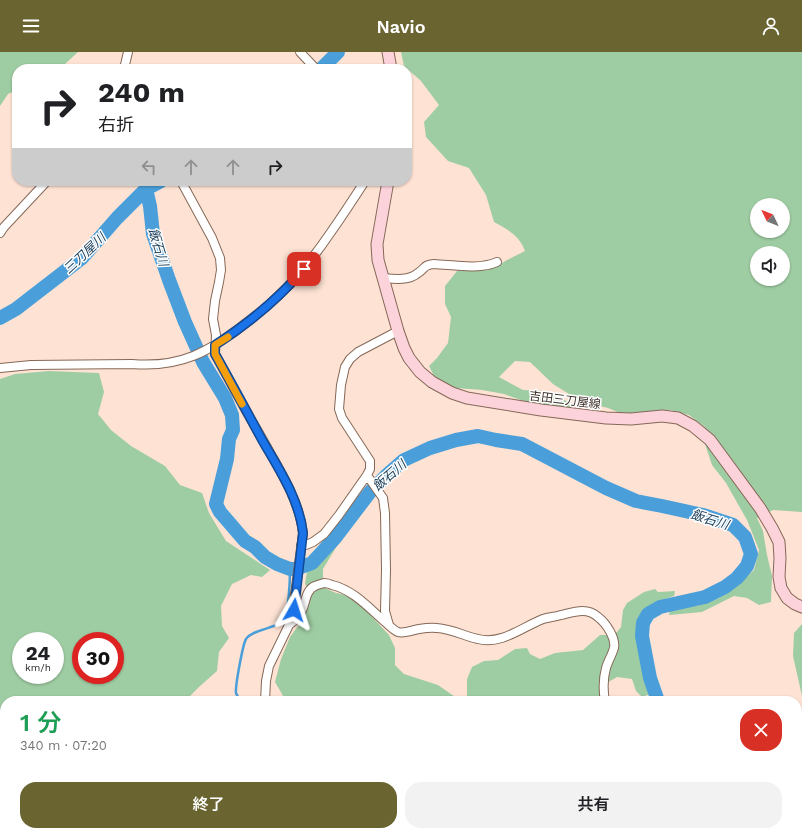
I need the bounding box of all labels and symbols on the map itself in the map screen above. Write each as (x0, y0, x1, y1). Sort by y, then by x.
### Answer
north arrow (750, 198, 790, 238)
water label: 飯石川 (146, 226, 172, 270)
water label: 三刀屋川 (60, 229, 110, 277)
pin (287, 252, 321, 286)
street label: 吉田三刀屋線 (528, 389, 602, 411)
water label: 飯石川 (370, 456, 410, 494)
water label: 飯石川 (689, 507, 733, 533)
position arrow (273, 589, 315, 631)
speed limit sign: 30 (72, 632, 124, 684)

